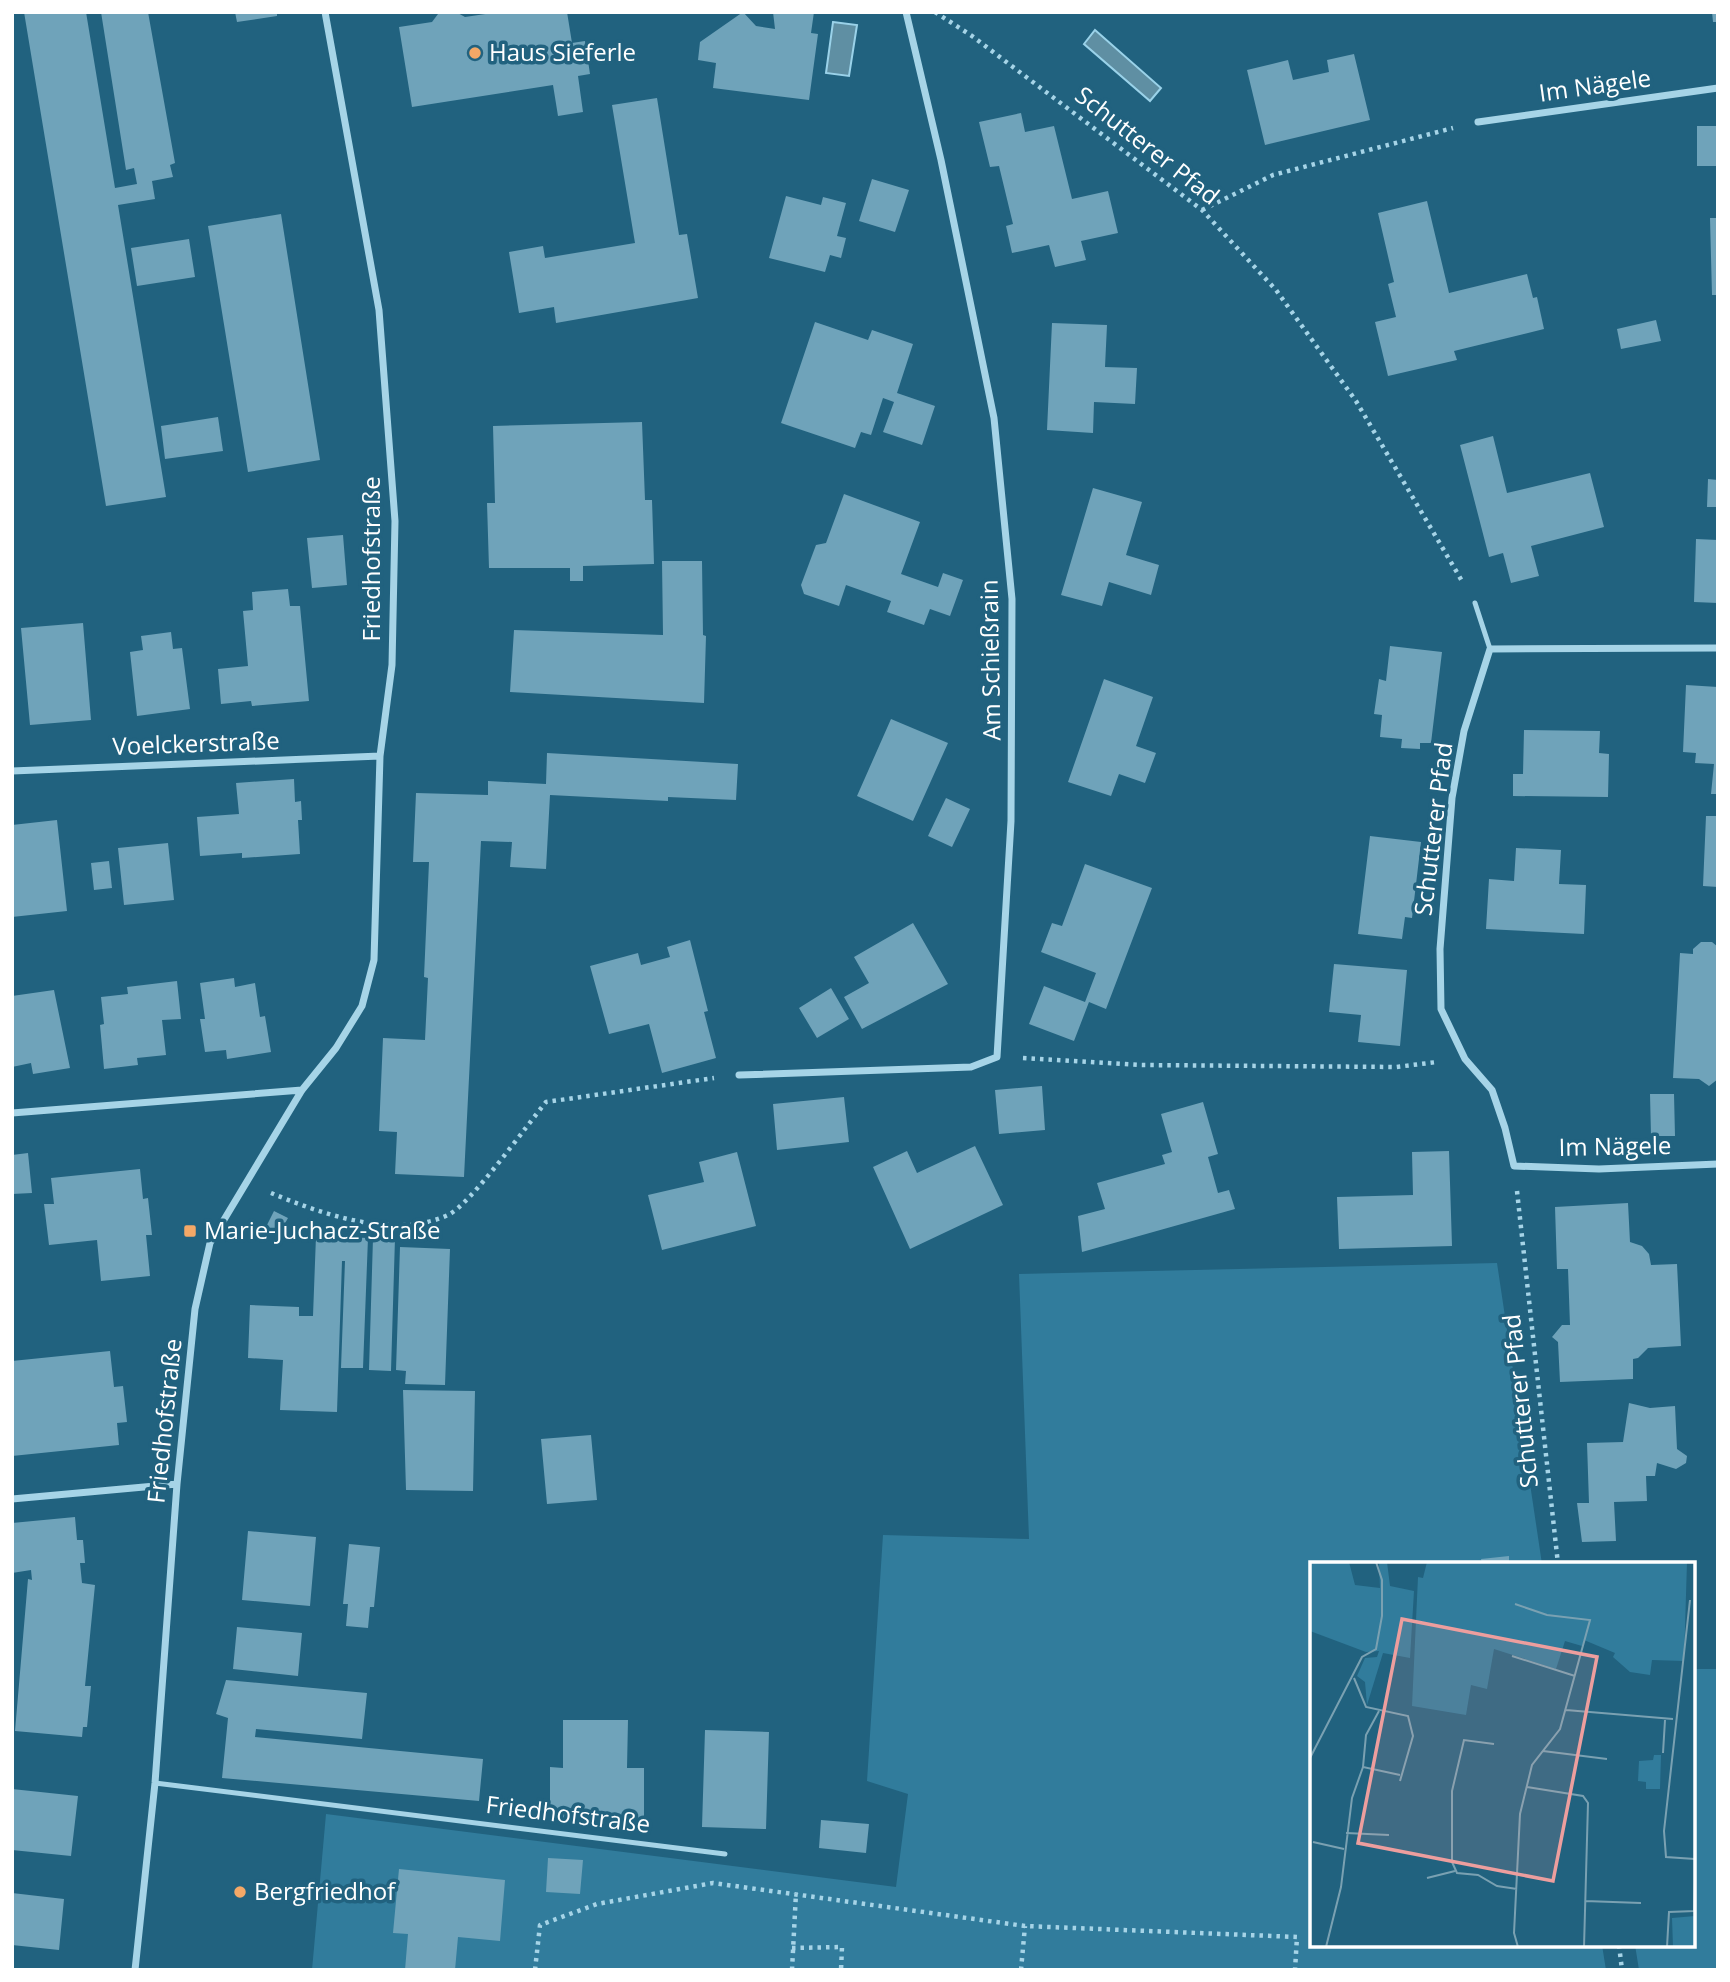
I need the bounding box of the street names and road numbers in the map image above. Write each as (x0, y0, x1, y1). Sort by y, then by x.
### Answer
street label: Im Nägele (1537, 60, 1653, 109)
street label: Schutterer Pfad (1069, 78, 1227, 212)
street label: Friedhofstraße (354, 476, 387, 642)
street label: Am Schießrain (972, 579, 1007, 741)
street label: Voelckerstraße (112, 723, 280, 762)
street label: Schutterer Pfad (1405, 740, 1460, 917)
street label: Im Nägele (1558, 1128, 1672, 1163)
street label: Schutterer Pfad (1494, 1313, 1545, 1490)
street label: Friedhofstraße (138, 1337, 189, 1505)
street label: Friedhofstraße (484, 1787, 652, 1840)

